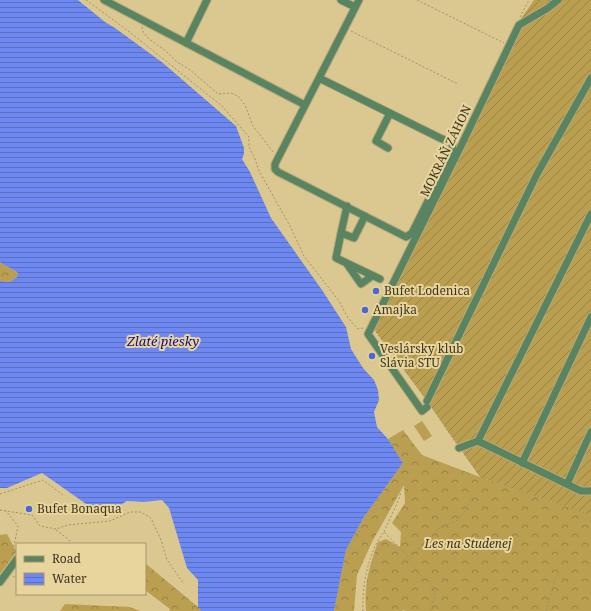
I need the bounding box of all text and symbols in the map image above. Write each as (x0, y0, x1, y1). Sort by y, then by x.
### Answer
street label: MOKRÁŇ ZÁHON (416, 102, 475, 200)
place label: Bufet Lodenica (384, 282, 470, 299)
marker: Bufet Lodenica (371, 286, 381, 296)
place label: Amajka (373, 301, 417, 318)
marker: Amajka (360, 305, 370, 315)
water label: Zlaté piesky (126, 332, 199, 350)
place label: Veslársky klub Slávia STU (380, 340, 463, 371)
marker: Veslársky klub Slávia STU (367, 351, 377, 361)
place label: Bufet Bonaqua (37, 500, 122, 517)
marker: Bufet Bonaqua (24, 504, 34, 514)
park label: Les na Studenej (424, 535, 512, 552)
legend (16, 543, 146, 595)
text: Road (52, 550, 82, 567)
text: Water (52, 570, 87, 587)

